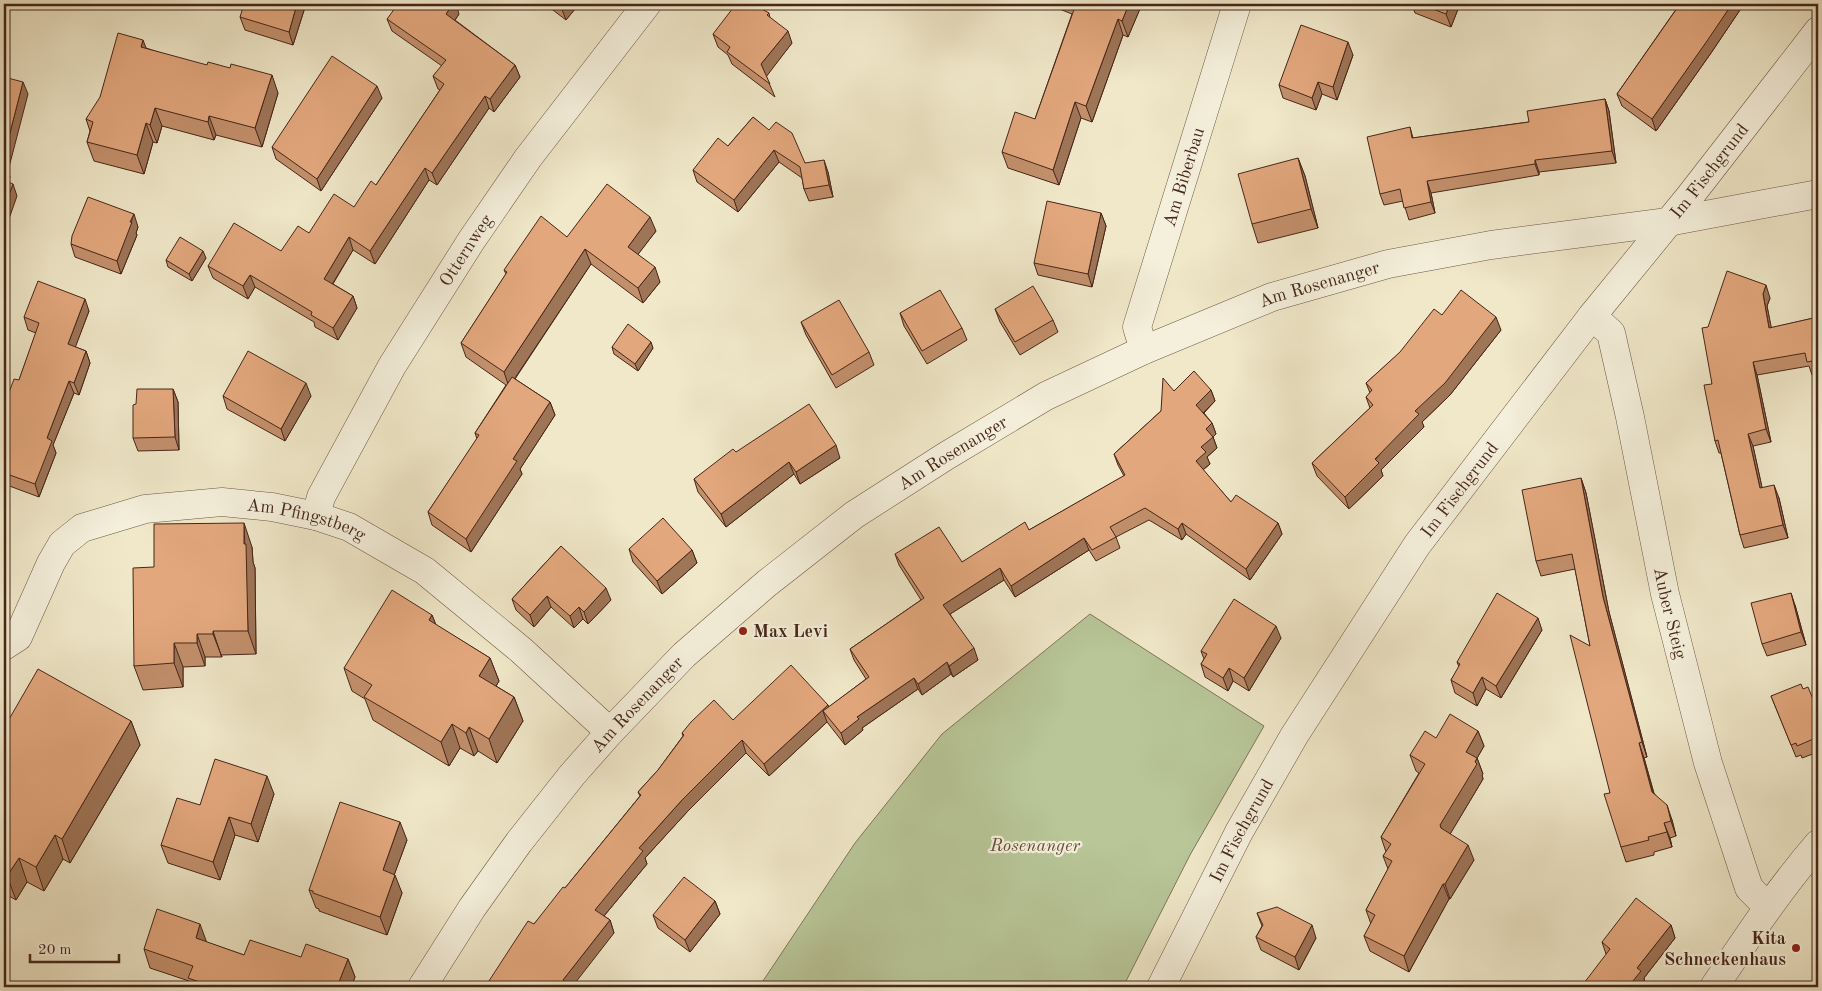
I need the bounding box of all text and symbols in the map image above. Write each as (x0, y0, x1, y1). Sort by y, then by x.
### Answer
street label: Im Fischgrund (1667, 121, 1752, 222)
street label: Am Biberbau (1161, 125, 1208, 229)
street label: Otternweg (437, 211, 497, 290)
street label: Am Rosenanger (1256, 259, 1382, 311)
street label: Am Rosenanger (895, 413, 1011, 494)
street label: Im Fischgrund (1418, 439, 1502, 541)
street label: Am Pfingstberg (246, 497, 369, 545)
street label: Auber Steig (1650, 566, 1689, 661)
place label: Max Levi (753, 623, 828, 641)
marker: Max Levi (737, 625, 749, 637)
street label: Am Rosenanger (588, 653, 688, 756)
street label: Im Fischgrund (1207, 776, 1277, 886)
park label: Rosenanger (989, 837, 1081, 855)
place label: Kita Schneckenhaus (1664, 930, 1786, 969)
scale bar (30, 931, 119, 963)
marker: Kita Schneckenhaus (1790, 942, 1802, 954)
text: 20 m (38, 943, 72, 958)

